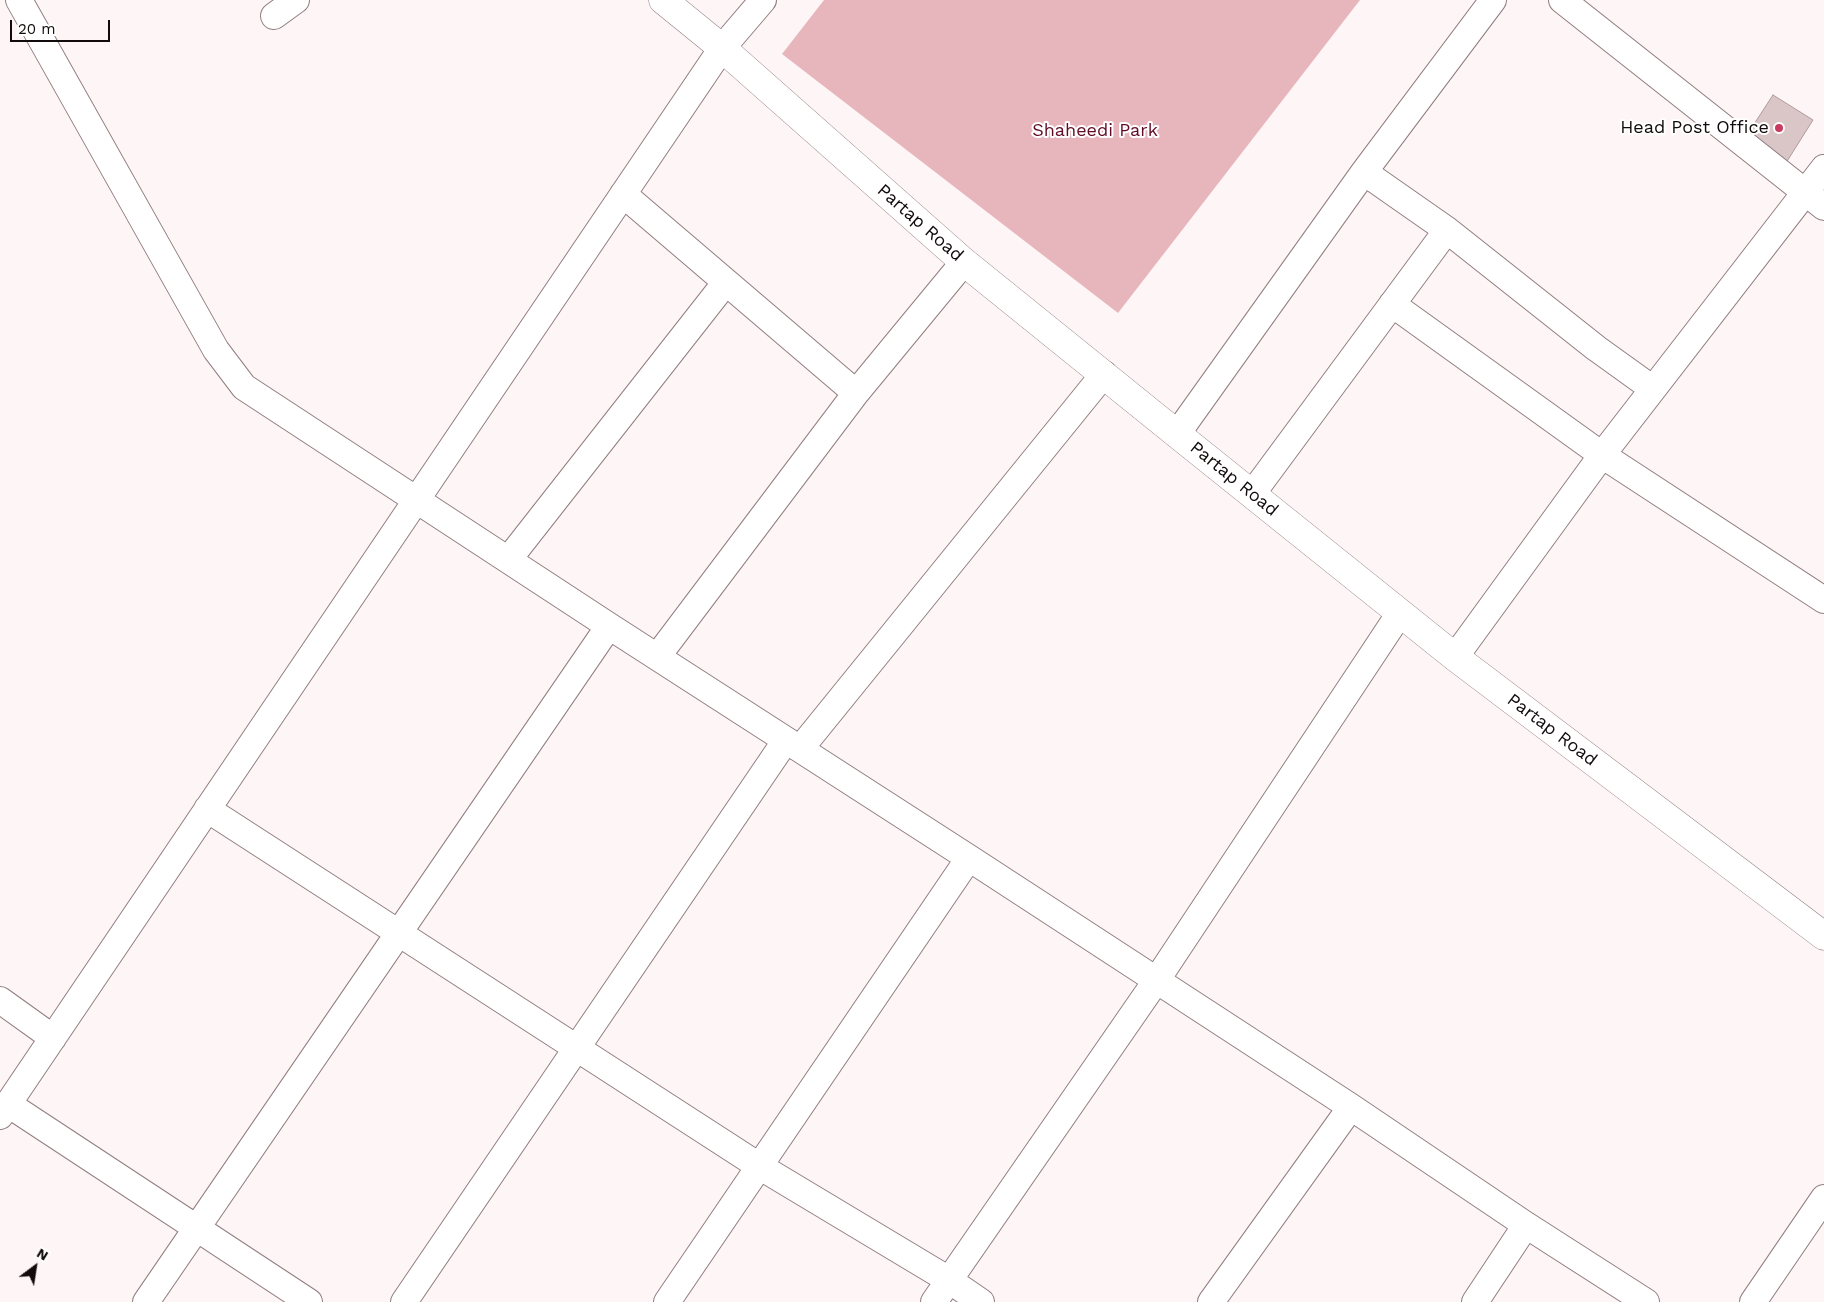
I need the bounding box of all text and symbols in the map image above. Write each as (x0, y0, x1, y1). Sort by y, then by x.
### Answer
scale bar (12, 10, 112, 42)
text: 20 m (18, 20, 56, 38)
place label: Head Post Office (1620, 117, 1769, 139)
park label: Shaheedi Park (1032, 120, 1158, 142)
marker: Head Post Office (1773, 122, 1785, 134)
street label: Partap Road (873, 180, 967, 266)
street label: Partap Road (1186, 437, 1282, 521)
street label: Partap Road (1503, 689, 1601, 771)
north arrow (10, 1242, 60, 1292)
text: N (34, 1245, 51, 1264)

